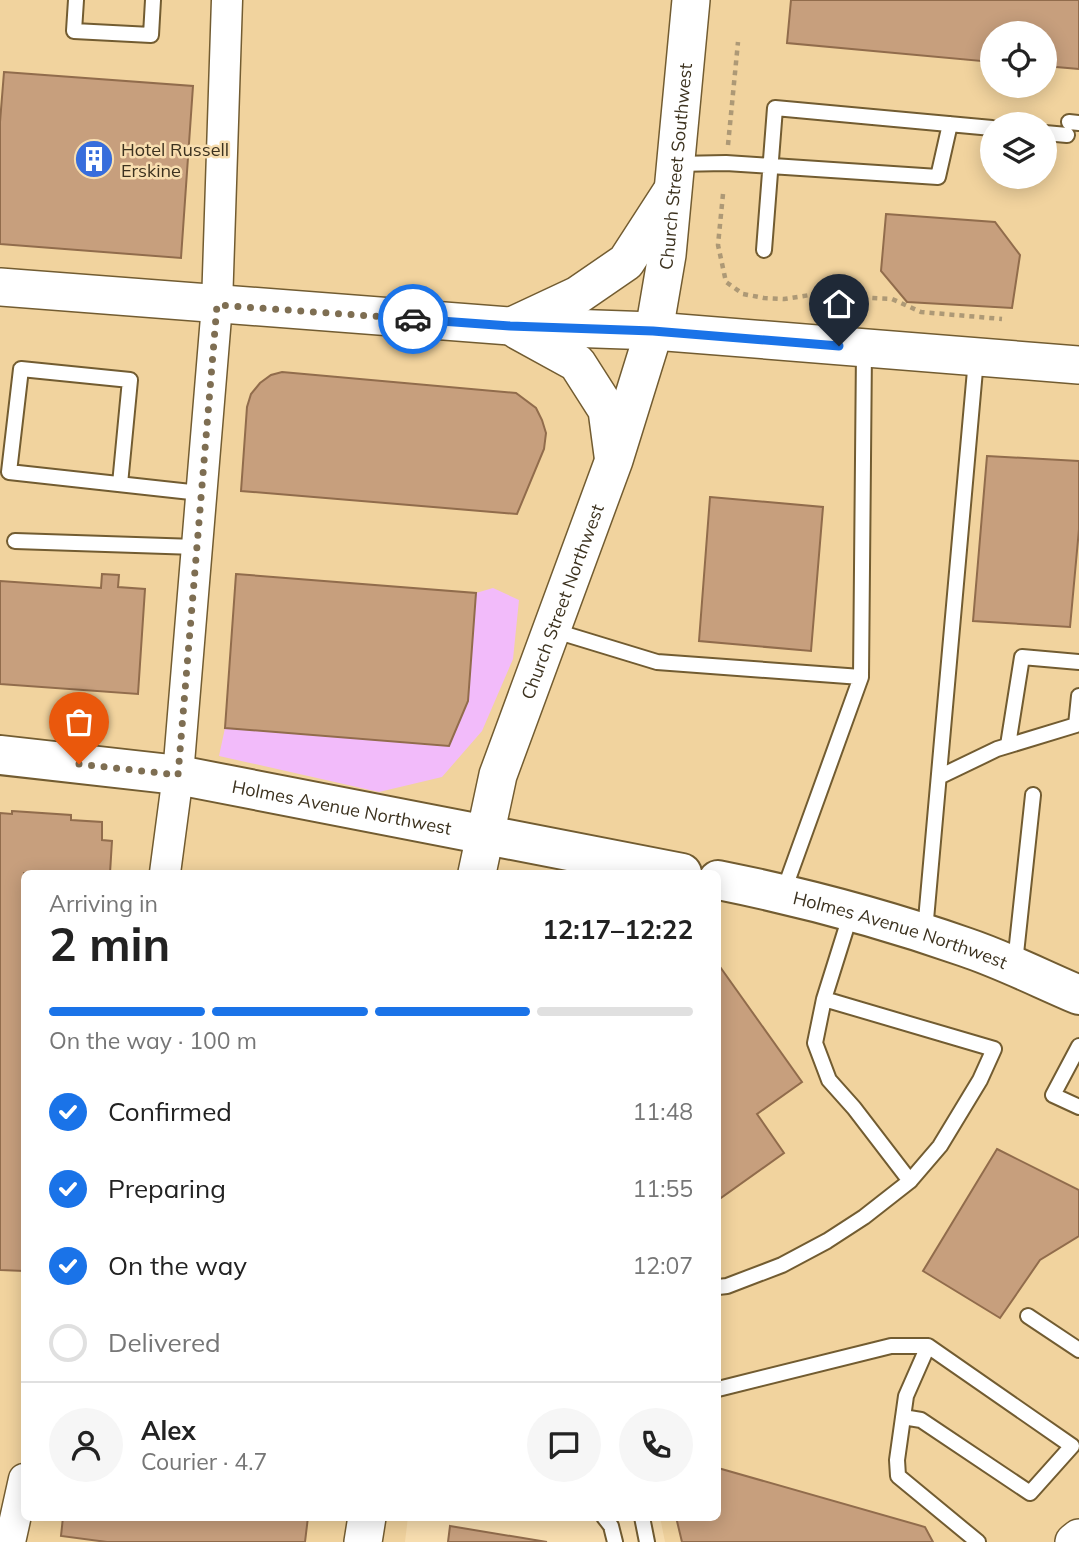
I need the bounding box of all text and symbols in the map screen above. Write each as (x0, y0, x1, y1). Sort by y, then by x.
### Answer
map controls (980, 21, 1057, 189)
button: locate (980, 21, 1057, 98)
street label: Church Street Southwest (653, 62, 697, 272)
button: layers (980, 112, 1057, 189)
building icon: Hotel Russell Erskine (73, 138, 115, 180)
place label: Hotel Russell Erskine (121, 138, 229, 182)
pin (809, 274, 869, 346)
courier (378, 284, 448, 354)
icon: home (820, 285, 858, 323)
icon: car (394, 300, 432, 338)
street label: Church Street Northwest (515, 501, 608, 702)
pin (49, 692, 109, 764)
icon: bag (60, 703, 98, 741)
street label: Holmes Avenue Northwest (230, 774, 453, 839)
street label: Holmes Avenue Northwest (791, 886, 1011, 974)
text: Arriving in (49, 889, 158, 918)
text: 12:17–12:22 (542, 913, 693, 946)
text: 2 min (49, 915, 170, 973)
text: On the way · 100 m (49, 1026, 257, 1055)
icon: check (49, 1093, 87, 1131)
text: Confirmed (108, 1095, 232, 1128)
text: 11:48 (633, 1097, 693, 1126)
icon: check (49, 1170, 87, 1208)
text: Preparing (108, 1172, 226, 1205)
text: 11:55 (633, 1174, 693, 1203)
icon: check (49, 1247, 87, 1285)
text: On the way (108, 1249, 247, 1282)
text: 12:07 (633, 1251, 693, 1280)
text: Delivered (108, 1326, 221, 1359)
button: person (49, 1408, 123, 1482)
button: chat (527, 1408, 601, 1482)
button: phone (619, 1408, 693, 1482)
text: Alex (141, 1414, 196, 1447)
text: Courier · 4.7 (141, 1447, 267, 1476)

